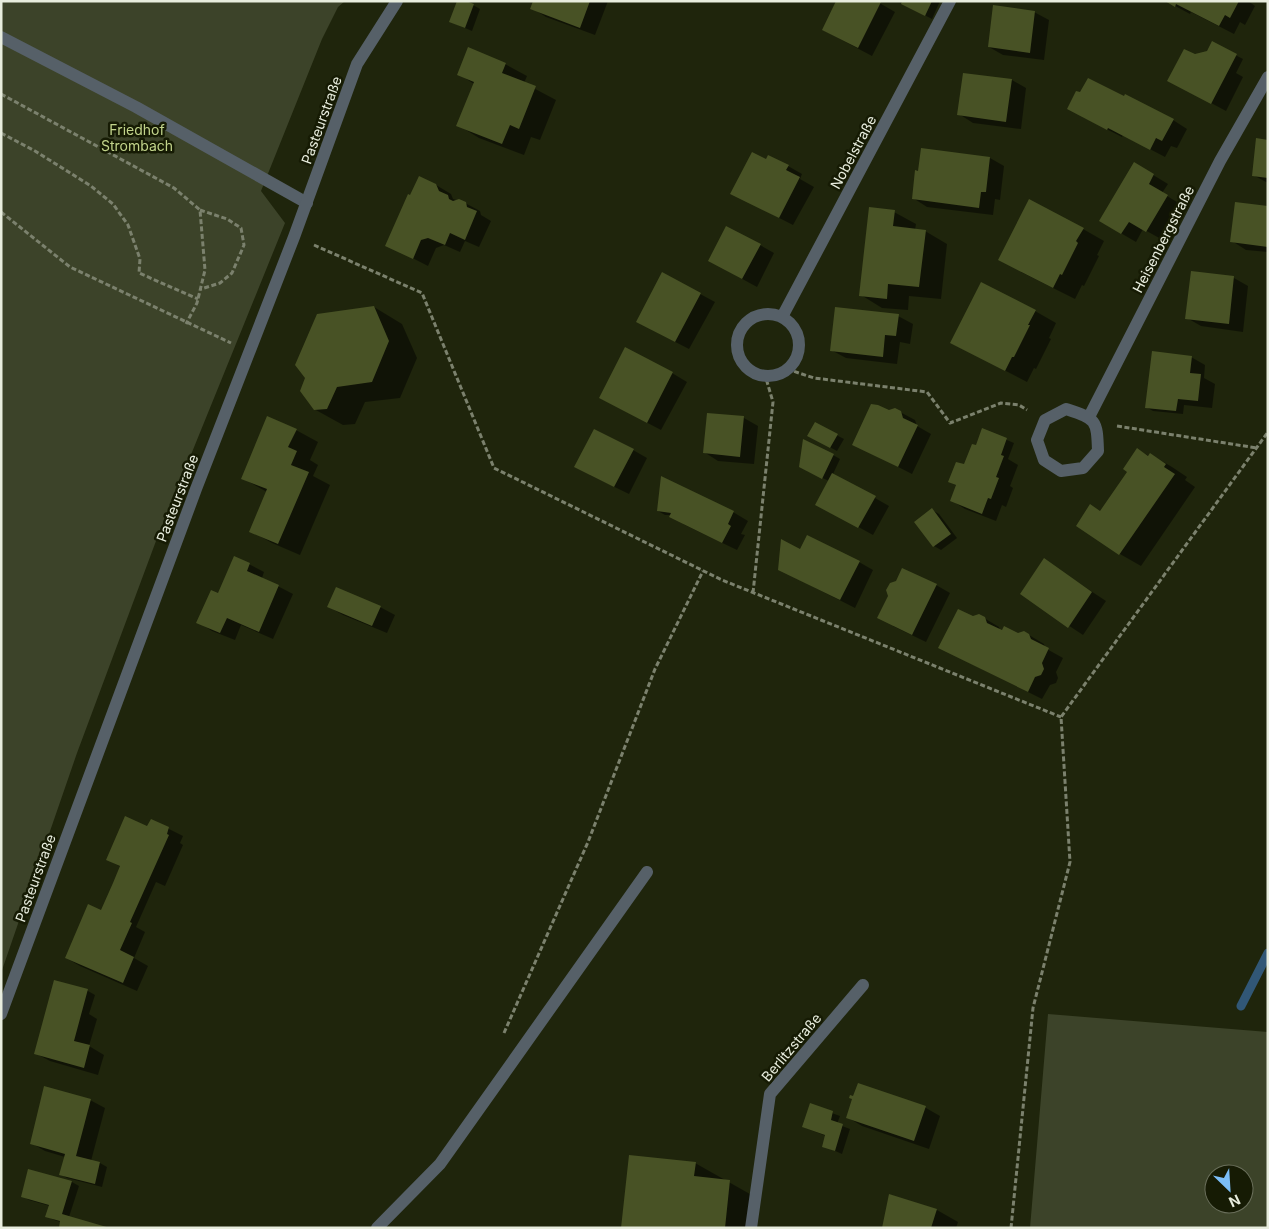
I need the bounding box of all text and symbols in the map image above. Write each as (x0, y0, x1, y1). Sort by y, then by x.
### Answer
street label: Pasteurstraße (297, 74, 345, 166)
street label: Nobelstraße (826, 112, 880, 192)
park label: Friedhof Strombach (101, 121, 173, 154)
street label: Heisenbergstraße (1129, 183, 1197, 295)
street label: Pasteurstraße (153, 452, 201, 544)
street label: Pasteurstraße (11, 832, 59, 924)
street label: Berlitzstraße (758, 1009, 824, 1085)
north arrow (1204, 1164, 1254, 1214)
text: N (1226, 1191, 1243, 1211)

